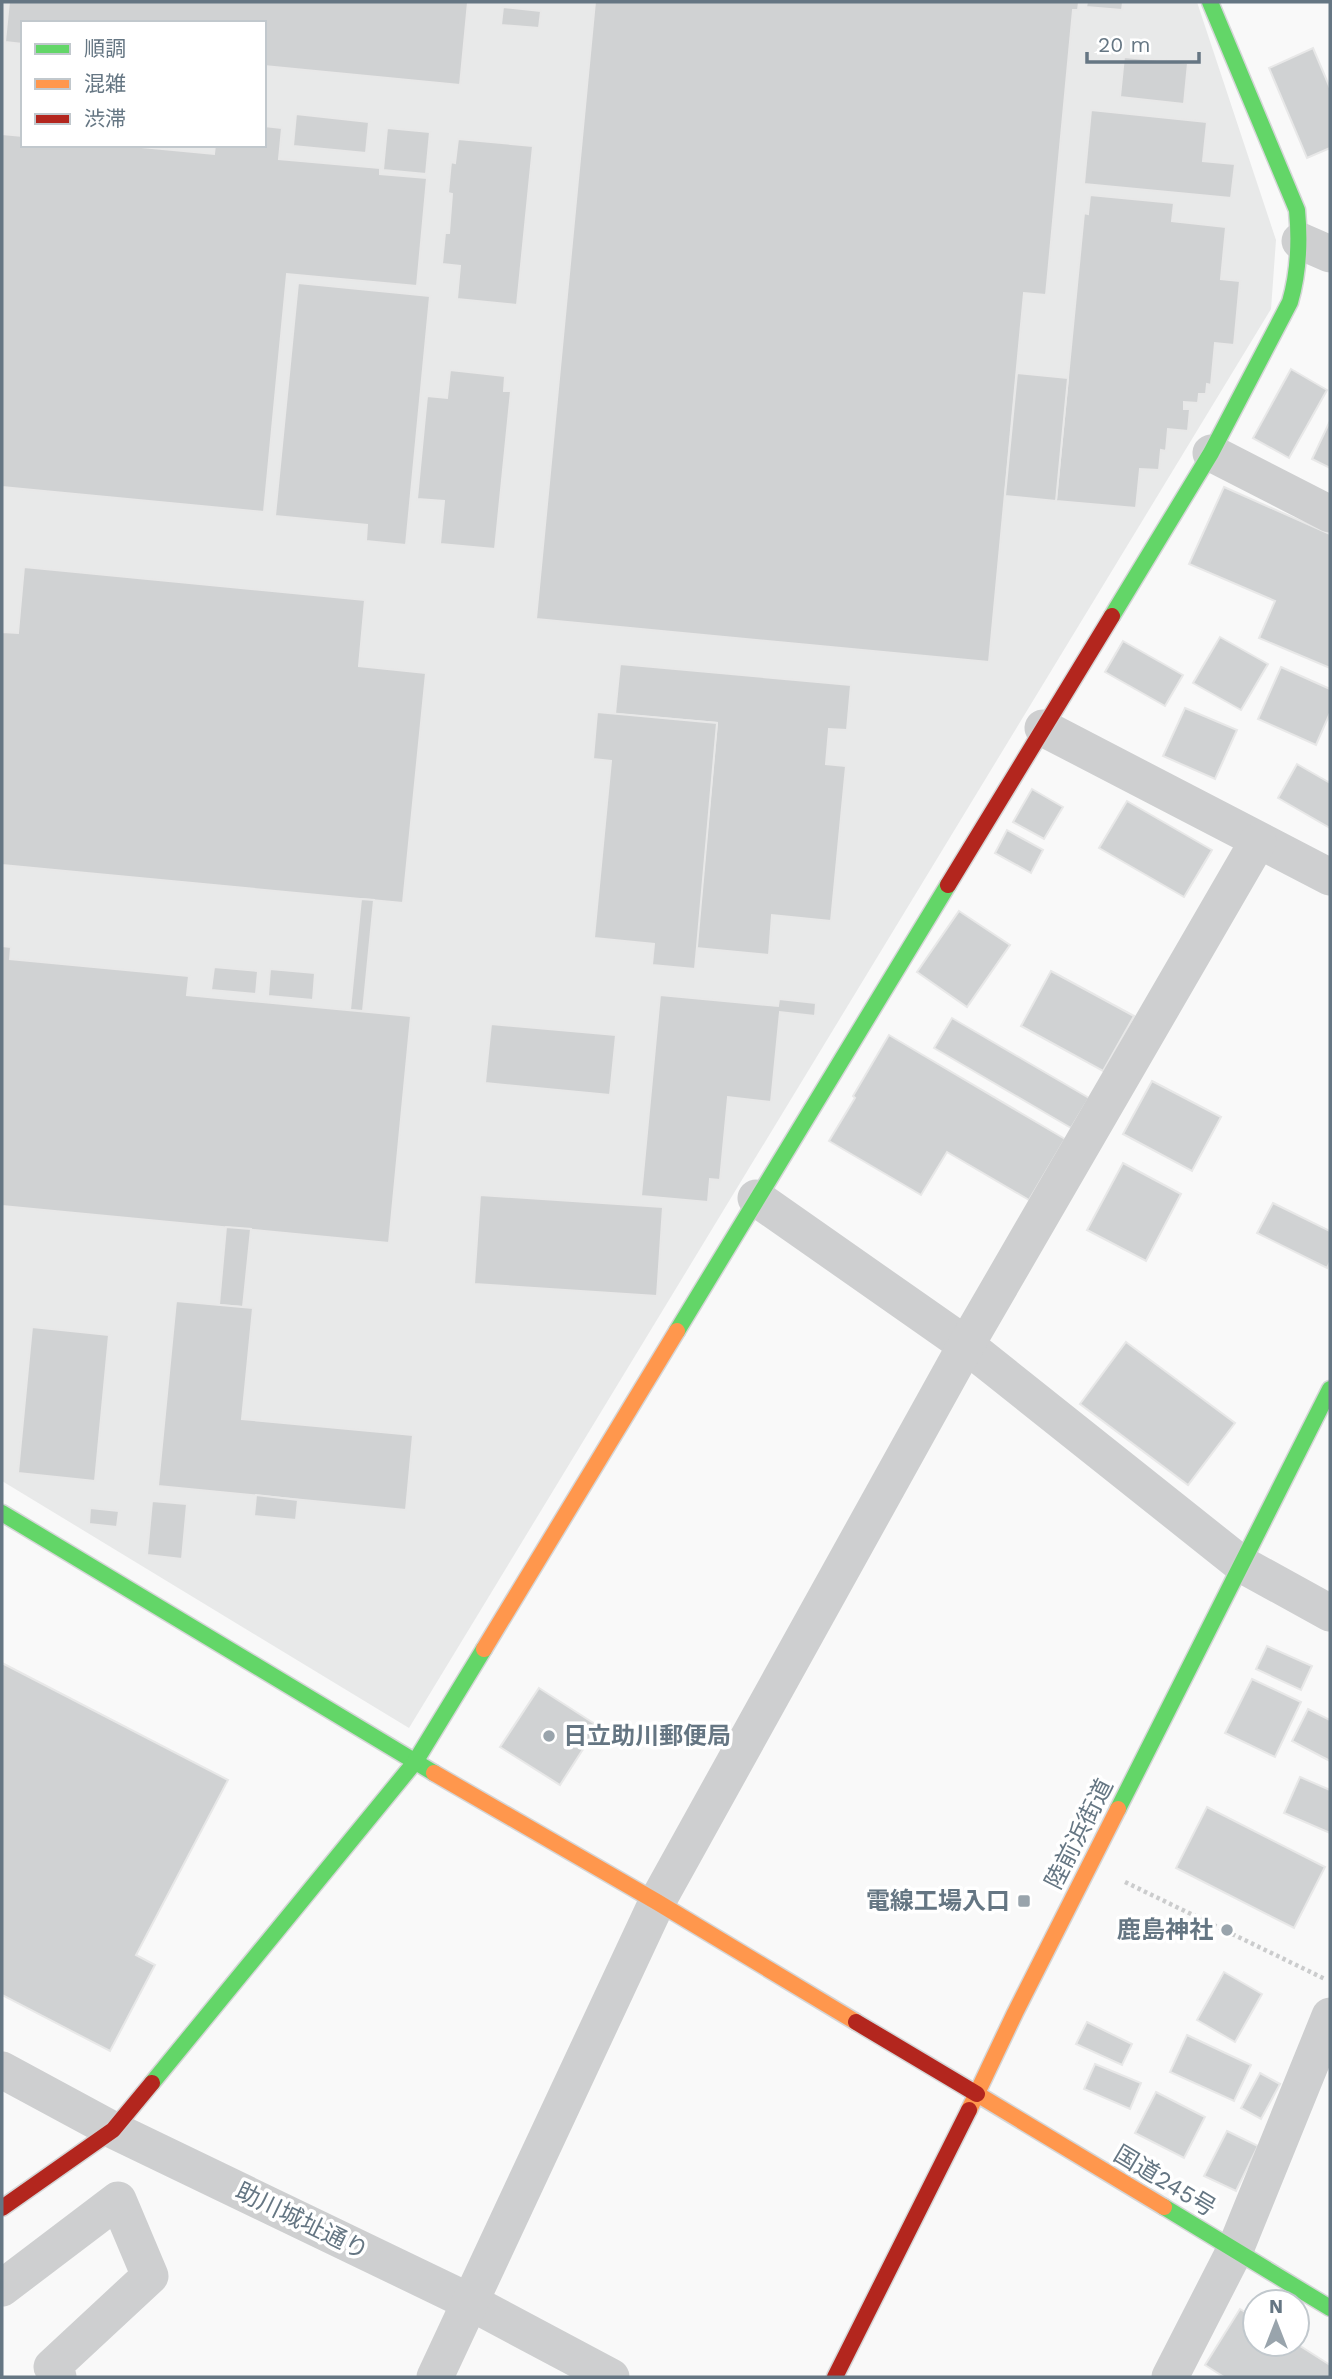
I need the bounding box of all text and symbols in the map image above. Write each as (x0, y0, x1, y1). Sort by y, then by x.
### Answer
legend (21, 21, 266, 147)
scale bar (1087, 21, 1199, 65)
text: 20 m (1098, 32, 1150, 57)
text: 順調 (84, 36, 126, 61)
text: 混雑 (84, 71, 126, 96)
text: 渋滞 (84, 106, 126, 131)
place label: 日立助川郵便局 (563, 1722, 731, 1750)
marker: 日立助川郵便局 (541, 1728, 557, 1744)
street label: 陸前浜街道 (1039, 1774, 1119, 1894)
place label: 電線工場入口 (866, 1887, 1010, 1915)
marker: 電線工場入口 (1016, 1893, 1032, 1909)
place label: 鹿島神社 (1117, 1916, 1213, 1944)
marker: 鹿島神社 (1219, 1922, 1235, 1938)
street label: 国道245号 (1109, 2140, 1221, 2222)
street label: 助川城址通り (231, 2177, 373, 2265)
north arrow (1241, 2288, 1311, 2358)
text: N (1269, 2295, 1283, 2318)

